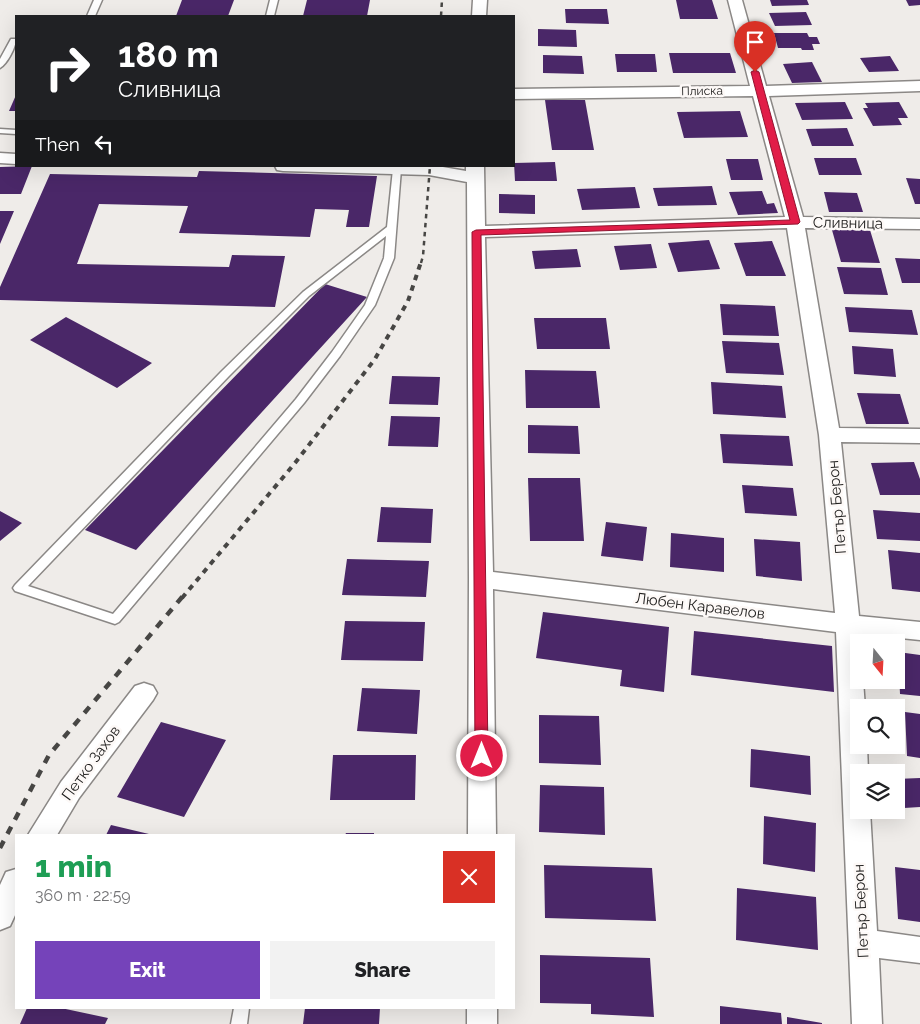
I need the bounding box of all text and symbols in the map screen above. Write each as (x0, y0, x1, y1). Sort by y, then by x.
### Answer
pin (734, 21, 776, 72)
icon: arrive (741, 28, 769, 56)
text: 180 m (118, 34, 219, 75)
icon: right (35, 35, 100, 100)
text: Сливница (118, 76, 221, 102)
street label: Плиска (681, 84, 723, 98)
icon: left (90, 130, 118, 158)
text: Then (35, 133, 80, 155)
street label: Сливница (813, 213, 883, 233)
street label: Петър Берон (824, 459, 850, 555)
street label: Любен Каравелов (634, 589, 766, 623)
north arrow (850, 634, 905, 689)
map controls (850, 634, 905, 819)
button: search (850, 699, 905, 754)
street label: Петко Захов (58, 722, 124, 804)
position arrow (455, 729, 507, 781)
button: layers (850, 764, 905, 819)
text: 1 min (35, 849, 112, 884)
button: close (443, 851, 495, 903)
street label: Петър Берон (850, 864, 872, 958)
text: 360 m · 22:59 (35, 886, 131, 905)
button: Exit (35, 941, 260, 999)
button: Share (270, 941, 495, 999)

